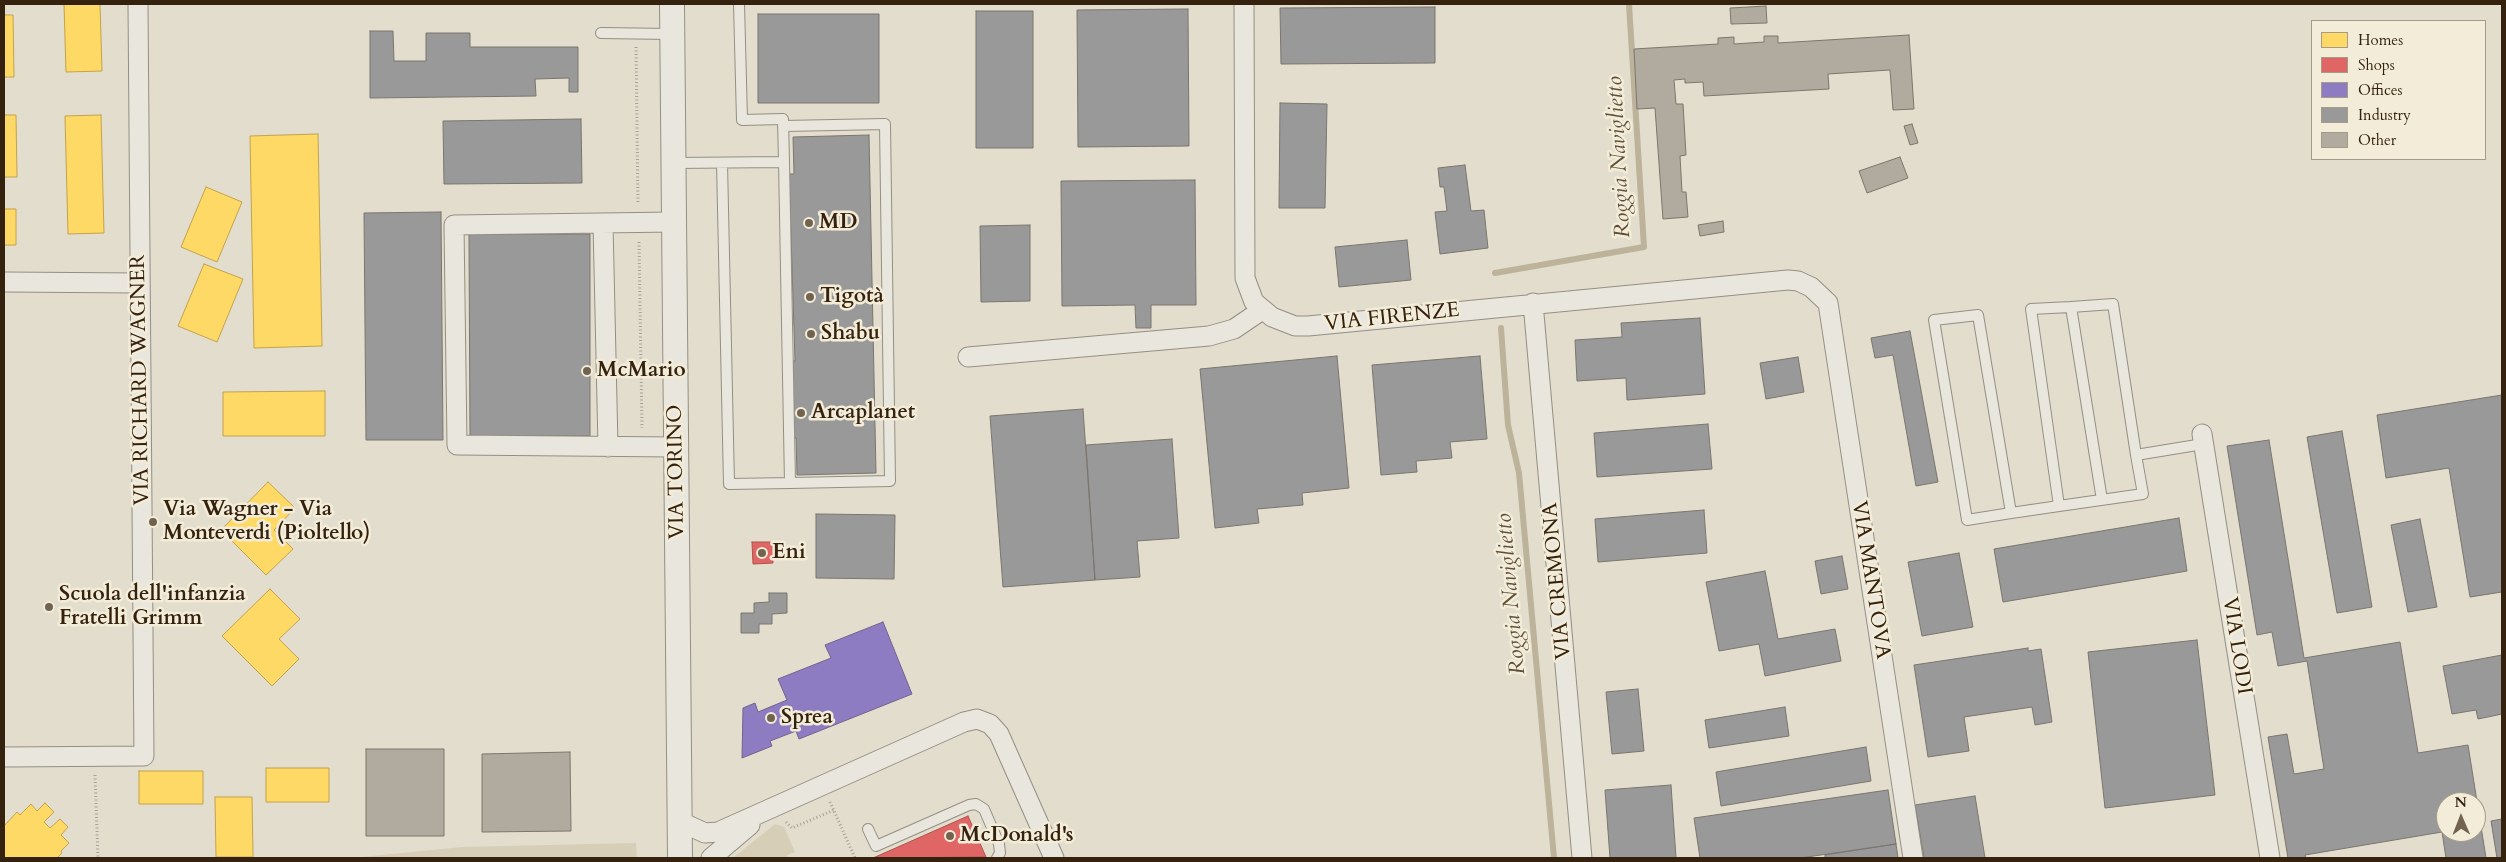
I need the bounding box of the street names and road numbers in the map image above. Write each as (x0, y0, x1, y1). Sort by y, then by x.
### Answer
street label: VIA RICHARD WAGNER (126, 254, 156, 506)
street label: VIA FIRENZE (1323, 298, 1461, 338)
street label: VIA TORINO (663, 405, 691, 539)
street label: VIA MANTOVA (1845, 499, 1895, 661)
street label: VIA CREMONA (1539, 501, 1577, 661)
street label: VIA LODI (2216, 596, 2256, 696)

